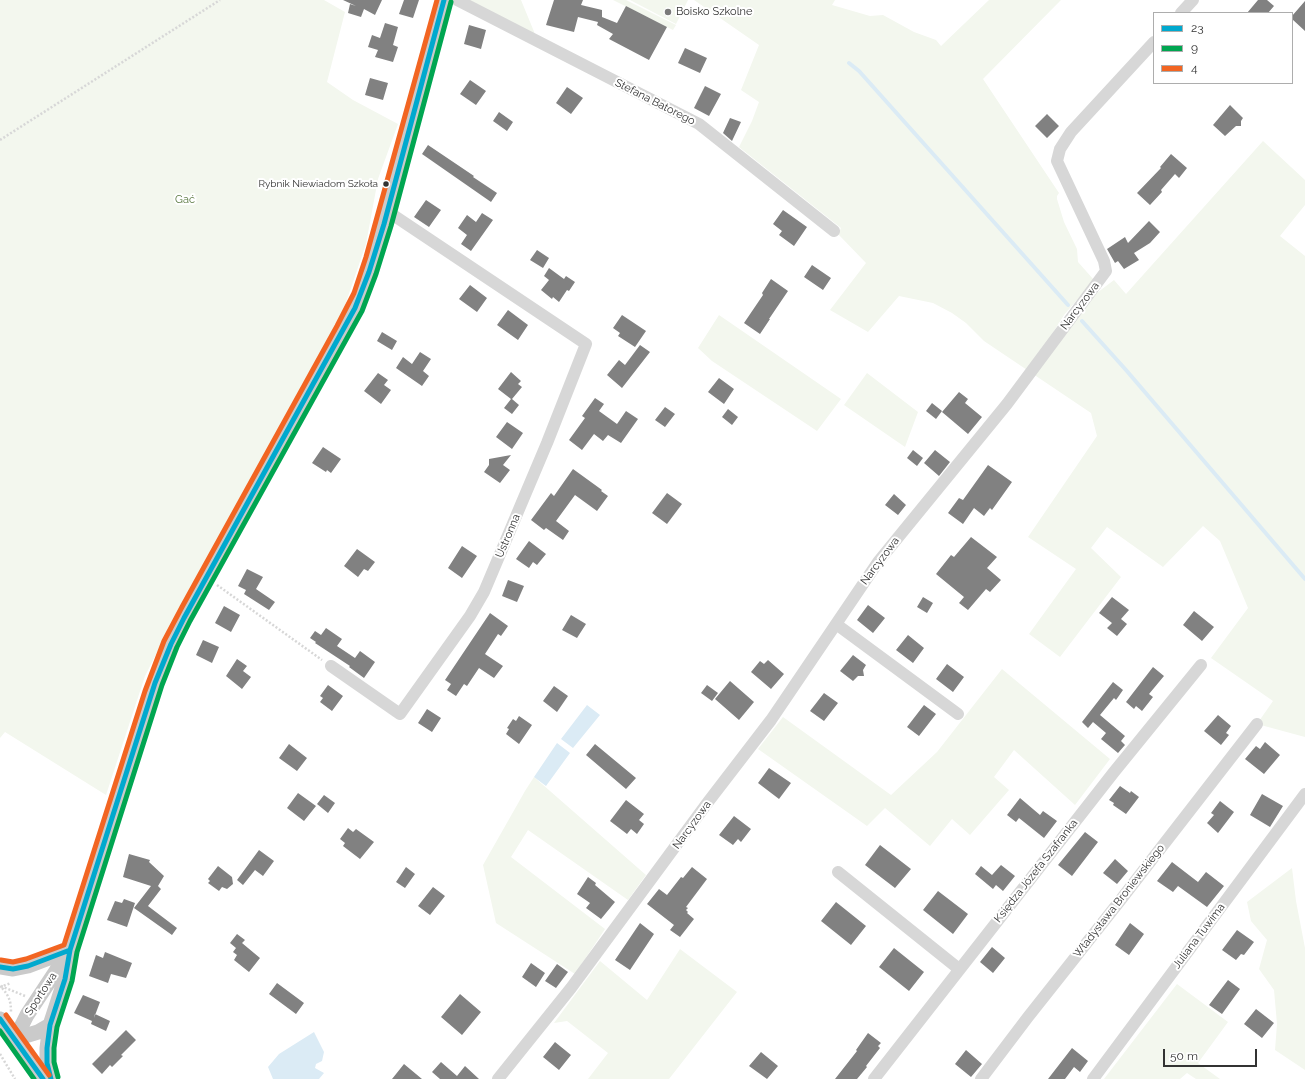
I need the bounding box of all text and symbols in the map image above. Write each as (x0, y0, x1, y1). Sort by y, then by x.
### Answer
place label: Boisko Szkolne (676, 5, 752, 19)
marker: Boisko Szkolne (663, 7, 673, 17)
legend (1153, 12, 1293, 84)
text: 23 (1191, 21, 1204, 35)
text: 9 (1191, 41, 1198, 55)
text: 4 (1191, 61, 1198, 75)
street label: Stefana Batorego (613, 76, 697, 128)
place label: Rybnik Niewiadom Szkoła (258, 178, 378, 190)
marker: Rybnik Niewiadom Szkoła (381, 179, 391, 189)
park label: Gać (175, 193, 195, 207)
street label: Narcyzowa (1058, 279, 1102, 333)
street label: Ustronna (493, 512, 523, 560)
street label: Narcyzowa (858, 534, 902, 588)
street label: Narcyzowa (670, 798, 714, 852)
street label: Księdza Józefa Szafranka (991, 817, 1081, 925)
street label: Władysława Broniewskiego (1071, 842, 1167, 960)
street label: Juliana Tuwima (1170, 901, 1228, 971)
street label: Sportowa (22, 970, 60, 1018)
scale bar (1165, 1041, 1259, 1067)
text: 50 m (1170, 1049, 1198, 1063)

